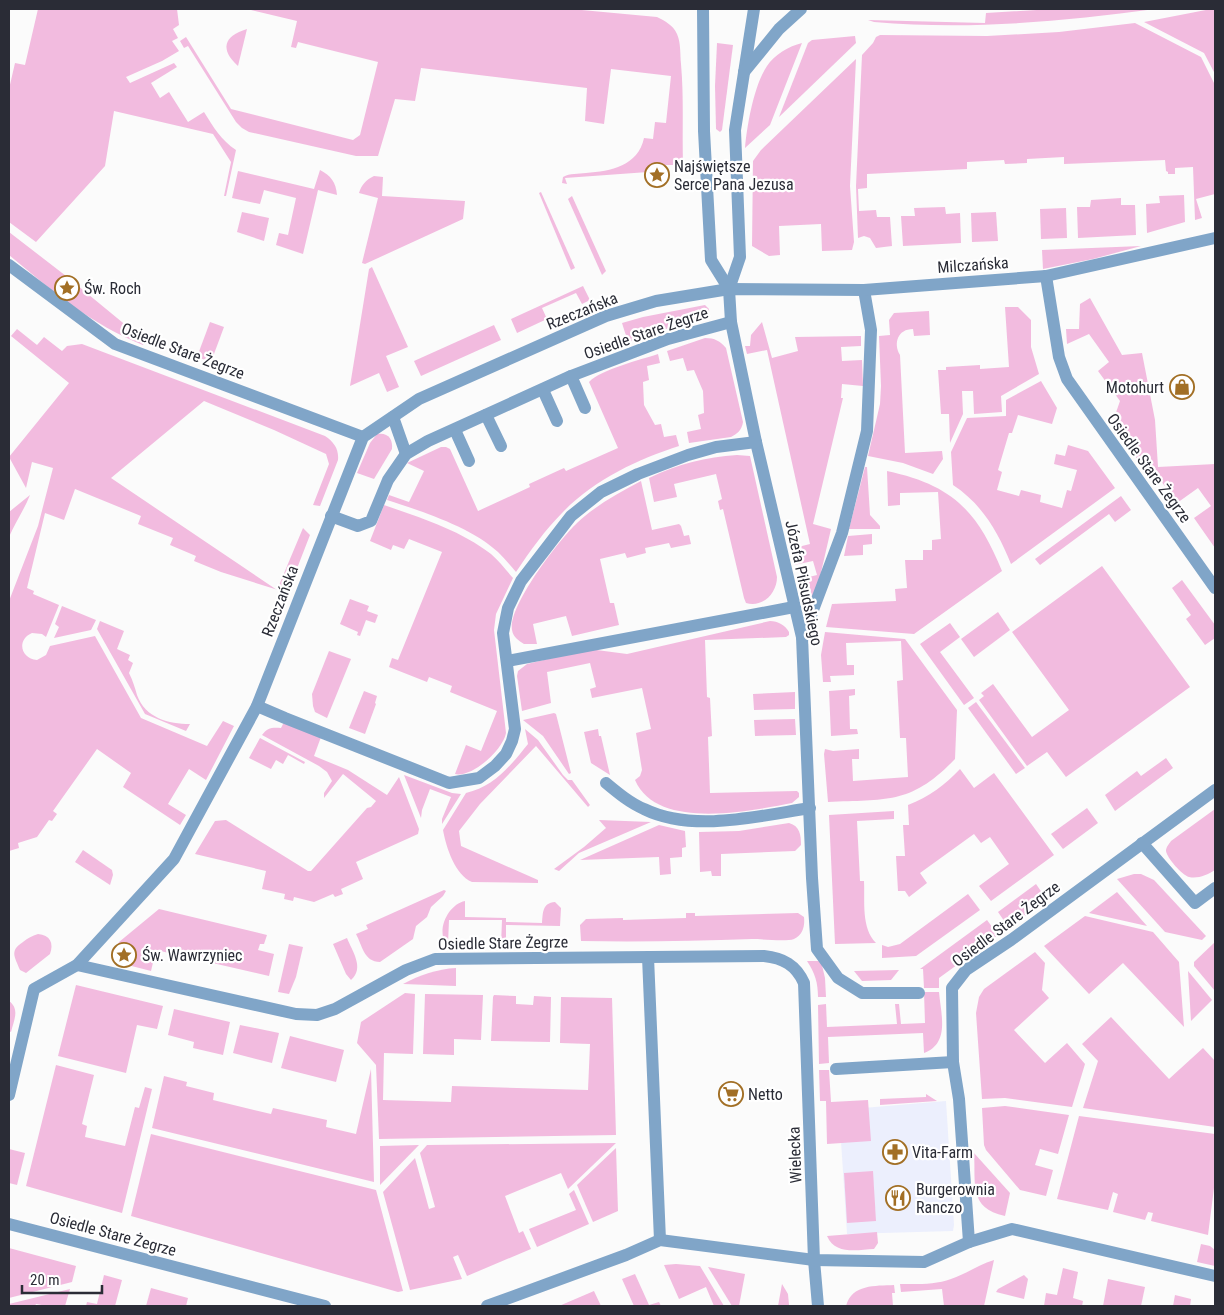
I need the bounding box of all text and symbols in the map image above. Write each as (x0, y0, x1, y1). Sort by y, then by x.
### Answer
place label: Najświętsze Serce Pana Jezusa (674, 157, 794, 194)
place icon: Najświętsze Serce Pana Jezusa (644, 162, 670, 188)
street label: Milczańska (937, 253, 1009, 277)
place icon: Św. Roch (54, 275, 80, 301)
place label: Św. Roch (84, 279, 141, 298)
street label: Rzeczańska (544, 288, 620, 334)
street label: Osiedle Stare Żegrze (581, 303, 711, 363)
street label: Osiedle Stare Żegrze (119, 319, 247, 383)
shop icon: Motohurt (1169, 374, 1195, 400)
place label: Motohurt (1106, 378, 1164, 397)
street label: Osiedle Stare Żegrze (1103, 410, 1195, 526)
street label: Józefa Piłsudskiego (781, 519, 827, 647)
street label: Rzeczańska (258, 563, 302, 639)
street label: Osiedle Stare Żegrze (948, 877, 1064, 971)
street label: Osiedle Stare Żegrze (438, 932, 568, 954)
place icon: Św. Wawrzyniec (111, 942, 137, 968)
place label: Św. Wawrzyniec (142, 946, 242, 965)
supermarket icon: Netto (718, 1081, 744, 1107)
place label: Netto (748, 1085, 783, 1104)
street label: Wielecka (785, 1126, 805, 1184)
pharmacy icon: Vita-Farm (882, 1139, 908, 1165)
place label: Vita-Farm (912, 1143, 973, 1162)
place label: Burgerownia Ranczo (916, 1180, 995, 1217)
restaurant icon: Burgerownia Ranczo (885, 1185, 911, 1211)
street label: Osiedle Stare Żegrze (48, 1208, 178, 1260)
scale bar (22, 1262, 102, 1294)
text: 20 m (30, 1271, 60, 1289)

